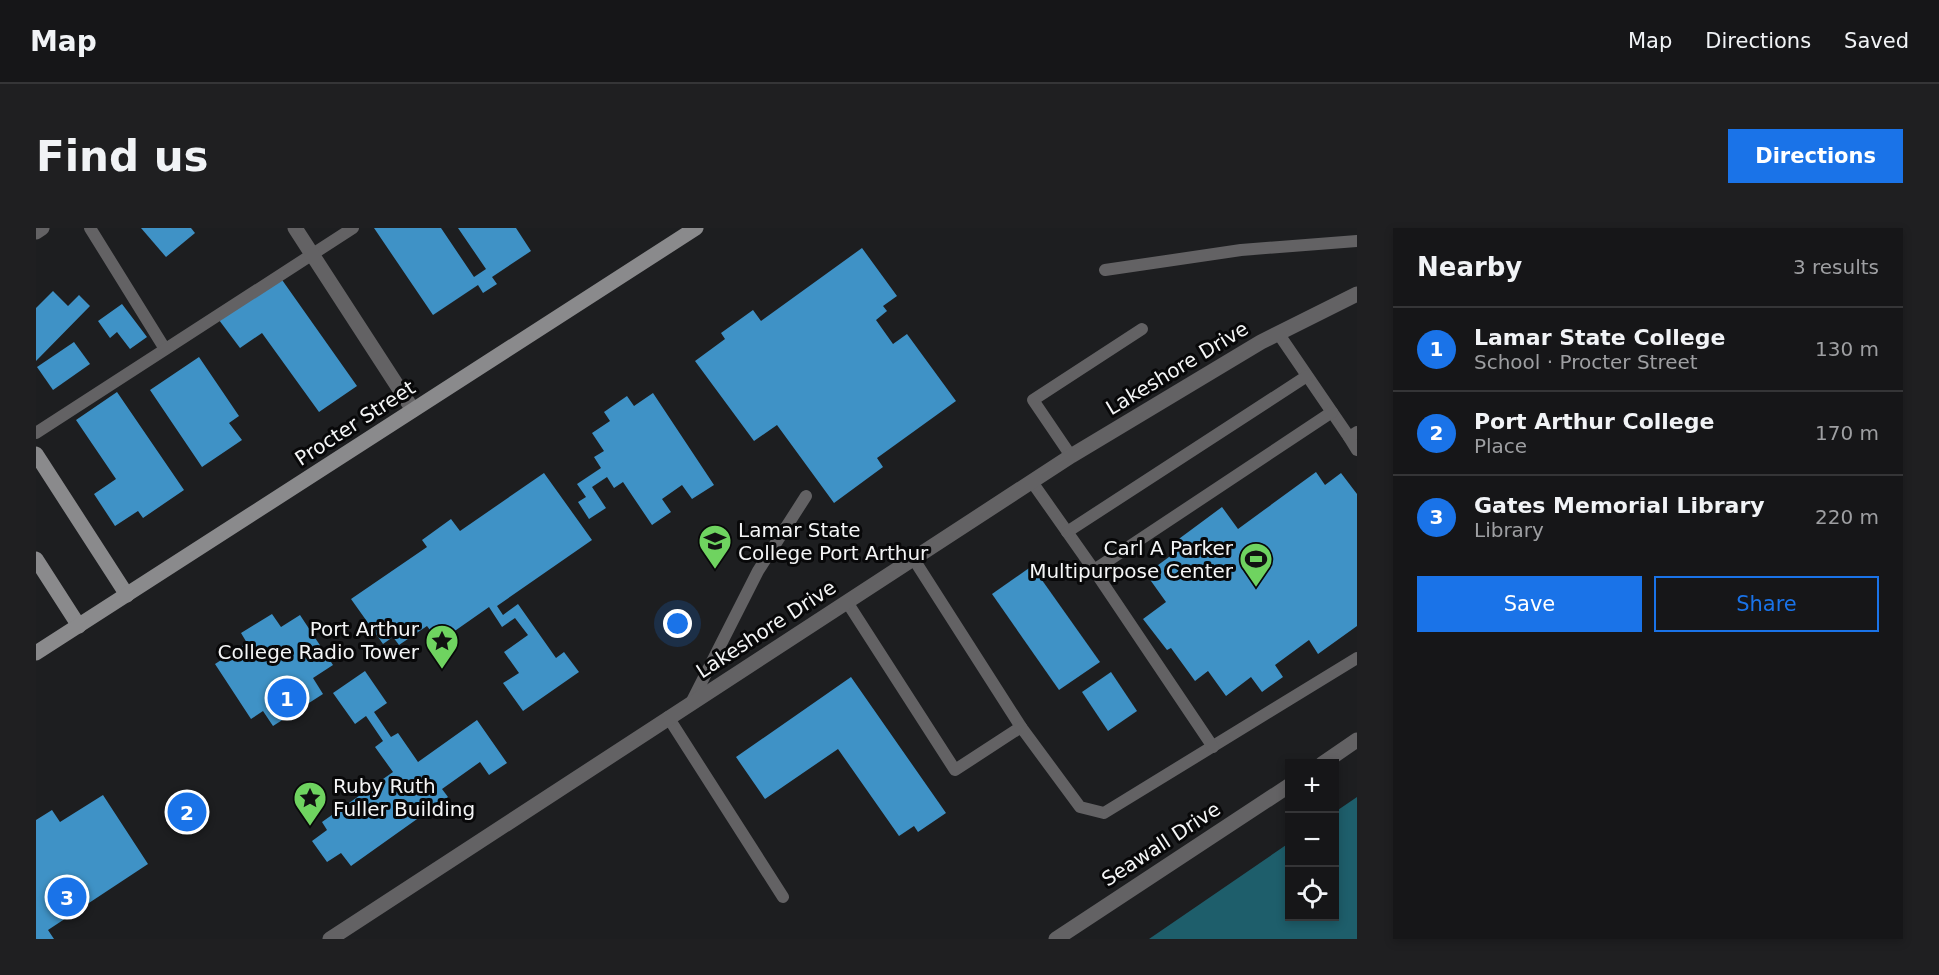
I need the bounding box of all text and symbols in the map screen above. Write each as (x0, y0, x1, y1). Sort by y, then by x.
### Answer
text: Map (30, 25, 97, 58)
text: Map (1628, 29, 1672, 53)
text: Directions (1705, 29, 1811, 53)
text: Saved (1844, 29, 1909, 53)
button: Directions (1728, 129, 1903, 183)
text: Find us (36, 132, 209, 181)
text: Nearby (1417, 252, 1522, 282)
text: 3 results (1793, 255, 1879, 279)
street label: Lakeshore Drive (1102, 316, 1252, 420)
text: Lamar State College (1474, 325, 1725, 350)
text: 1 (1430, 337, 1443, 361)
text: 130 m (1815, 337, 1879, 361)
text: School · Procter Street (1474, 350, 1698, 374)
street label: Procter Street (290, 375, 420, 471)
text: Port Arthur College (1474, 409, 1714, 434)
text: 2 (1430, 421, 1443, 445)
text: 170 m (1815, 421, 1879, 445)
text: Place (1474, 434, 1527, 458)
text: Gates Memorial Library (1474, 493, 1765, 518)
text: 3 (1430, 505, 1443, 529)
text: 220 m (1815, 505, 1879, 529)
place label: Lamar State College Port Arthur (738, 518, 929, 565)
text: Library (1474, 518, 1544, 542)
school or university icon: Lamar State College Port Arthur (697, 523, 733, 570)
place label: Carl A Parker Multipurpose Center (1029, 536, 1234, 583)
sports icon: Carl A Parker Multipurpose Center (1238, 541, 1274, 588)
street label: Lakeshore Drive (692, 575, 840, 683)
button: Save (1417, 576, 1642, 632)
button: Share (1654, 576, 1879, 632)
your location (663, 609, 692, 638)
place label: Port Arthur College Radio Tower (218, 617, 420, 664)
place icon: Port Arthur College Radio Tower (424, 623, 460, 670)
pin: 1 (268, 676, 306, 720)
map controls (1285, 759, 1339, 921)
button: + (1285, 759, 1339, 813)
place label: Ruby Ruth Fuller Building (333, 774, 475, 821)
place icon: Ruby Ruth Fuller Building (292, 780, 328, 827)
pin: 2 (168, 790, 206, 834)
street label: Seawall Drive (1097, 797, 1225, 891)
button: − (1285, 813, 1339, 867)
button: locate (1285, 867, 1339, 921)
pin: 3 (48, 874, 87, 920)

